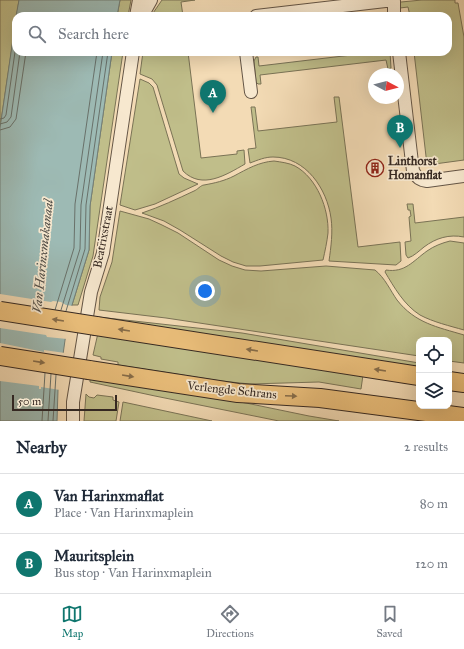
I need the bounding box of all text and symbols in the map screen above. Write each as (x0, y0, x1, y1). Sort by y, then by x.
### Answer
search box (12, 12, 452, 56)
icon: search (26, 23, 48, 45)
text: Search here (58, 25, 129, 43)
north arrow (368, 68, 404, 104)
pin: A (200, 80, 226, 113)
pin: B (387, 115, 413, 148)
place label: Linthorst Homanflat (388, 154, 443, 182)
building icon: Linthorst Homanflat (365, 158, 385, 178)
water label: Van Harinxmakanaal (29, 197, 57, 314)
street label: Beatrixstraat (90, 204, 116, 269)
your location (195, 281, 215, 301)
one-way arrow (52, 317, 64, 323)
one-way arrow (117, 327, 130, 333)
map controls (416, 337, 452, 409)
button: locate (416, 337, 452, 373)
one-way arrow (246, 347, 258, 353)
one-way arrow (32, 359, 45, 365)
one-way arrow (374, 367, 387, 373)
one-way arrow (122, 373, 134, 379)
button: layers (416, 373, 452, 409)
street label: Verlengde Schrans (185, 378, 277, 403)
scale bar (12, 393, 117, 412)
one-way arrow (285, 393, 297, 400)
text: 50 m (18, 395, 41, 408)
text: Nearby (16, 437, 67, 458)
text: 2 results (404, 439, 448, 455)
text: Van Harinxmaflat (54, 487, 164, 505)
text: A (25, 496, 33, 512)
text: 80 m (420, 496, 448, 512)
text: Place · Van Harinxmaplein (54, 505, 193, 521)
text: Mauritsplein (54, 547, 134, 565)
text: B (25, 556, 33, 572)
text: 120 m (415, 556, 448, 572)
text: Bus stop · Van Harinxmaplein (54, 565, 212, 581)
tab: Map (61, 603, 83, 640)
tab: Directions (206, 603, 254, 640)
tab: Saved (376, 603, 403, 640)

